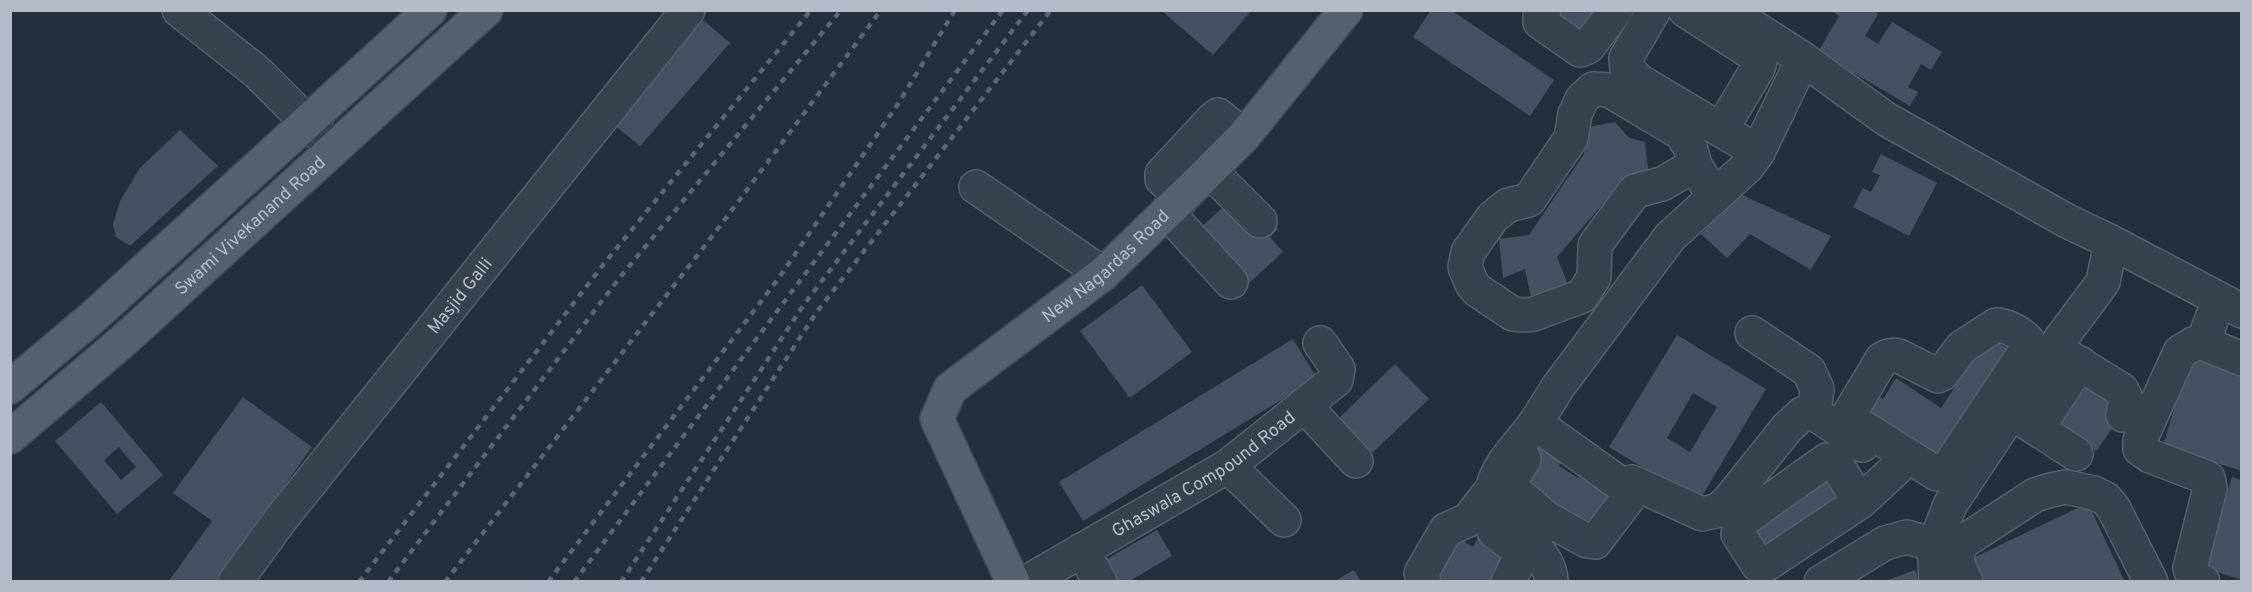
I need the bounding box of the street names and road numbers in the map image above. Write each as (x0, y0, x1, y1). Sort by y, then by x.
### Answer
street label: Swami Vivekanand Road (171, 152, 331, 301)
street label: New Nagardas Road (1038, 206, 1175, 329)
street label: Masjid Galli (423, 254, 498, 339)
street label: Ghaswala Compound Road (1108, 407, 1301, 544)

